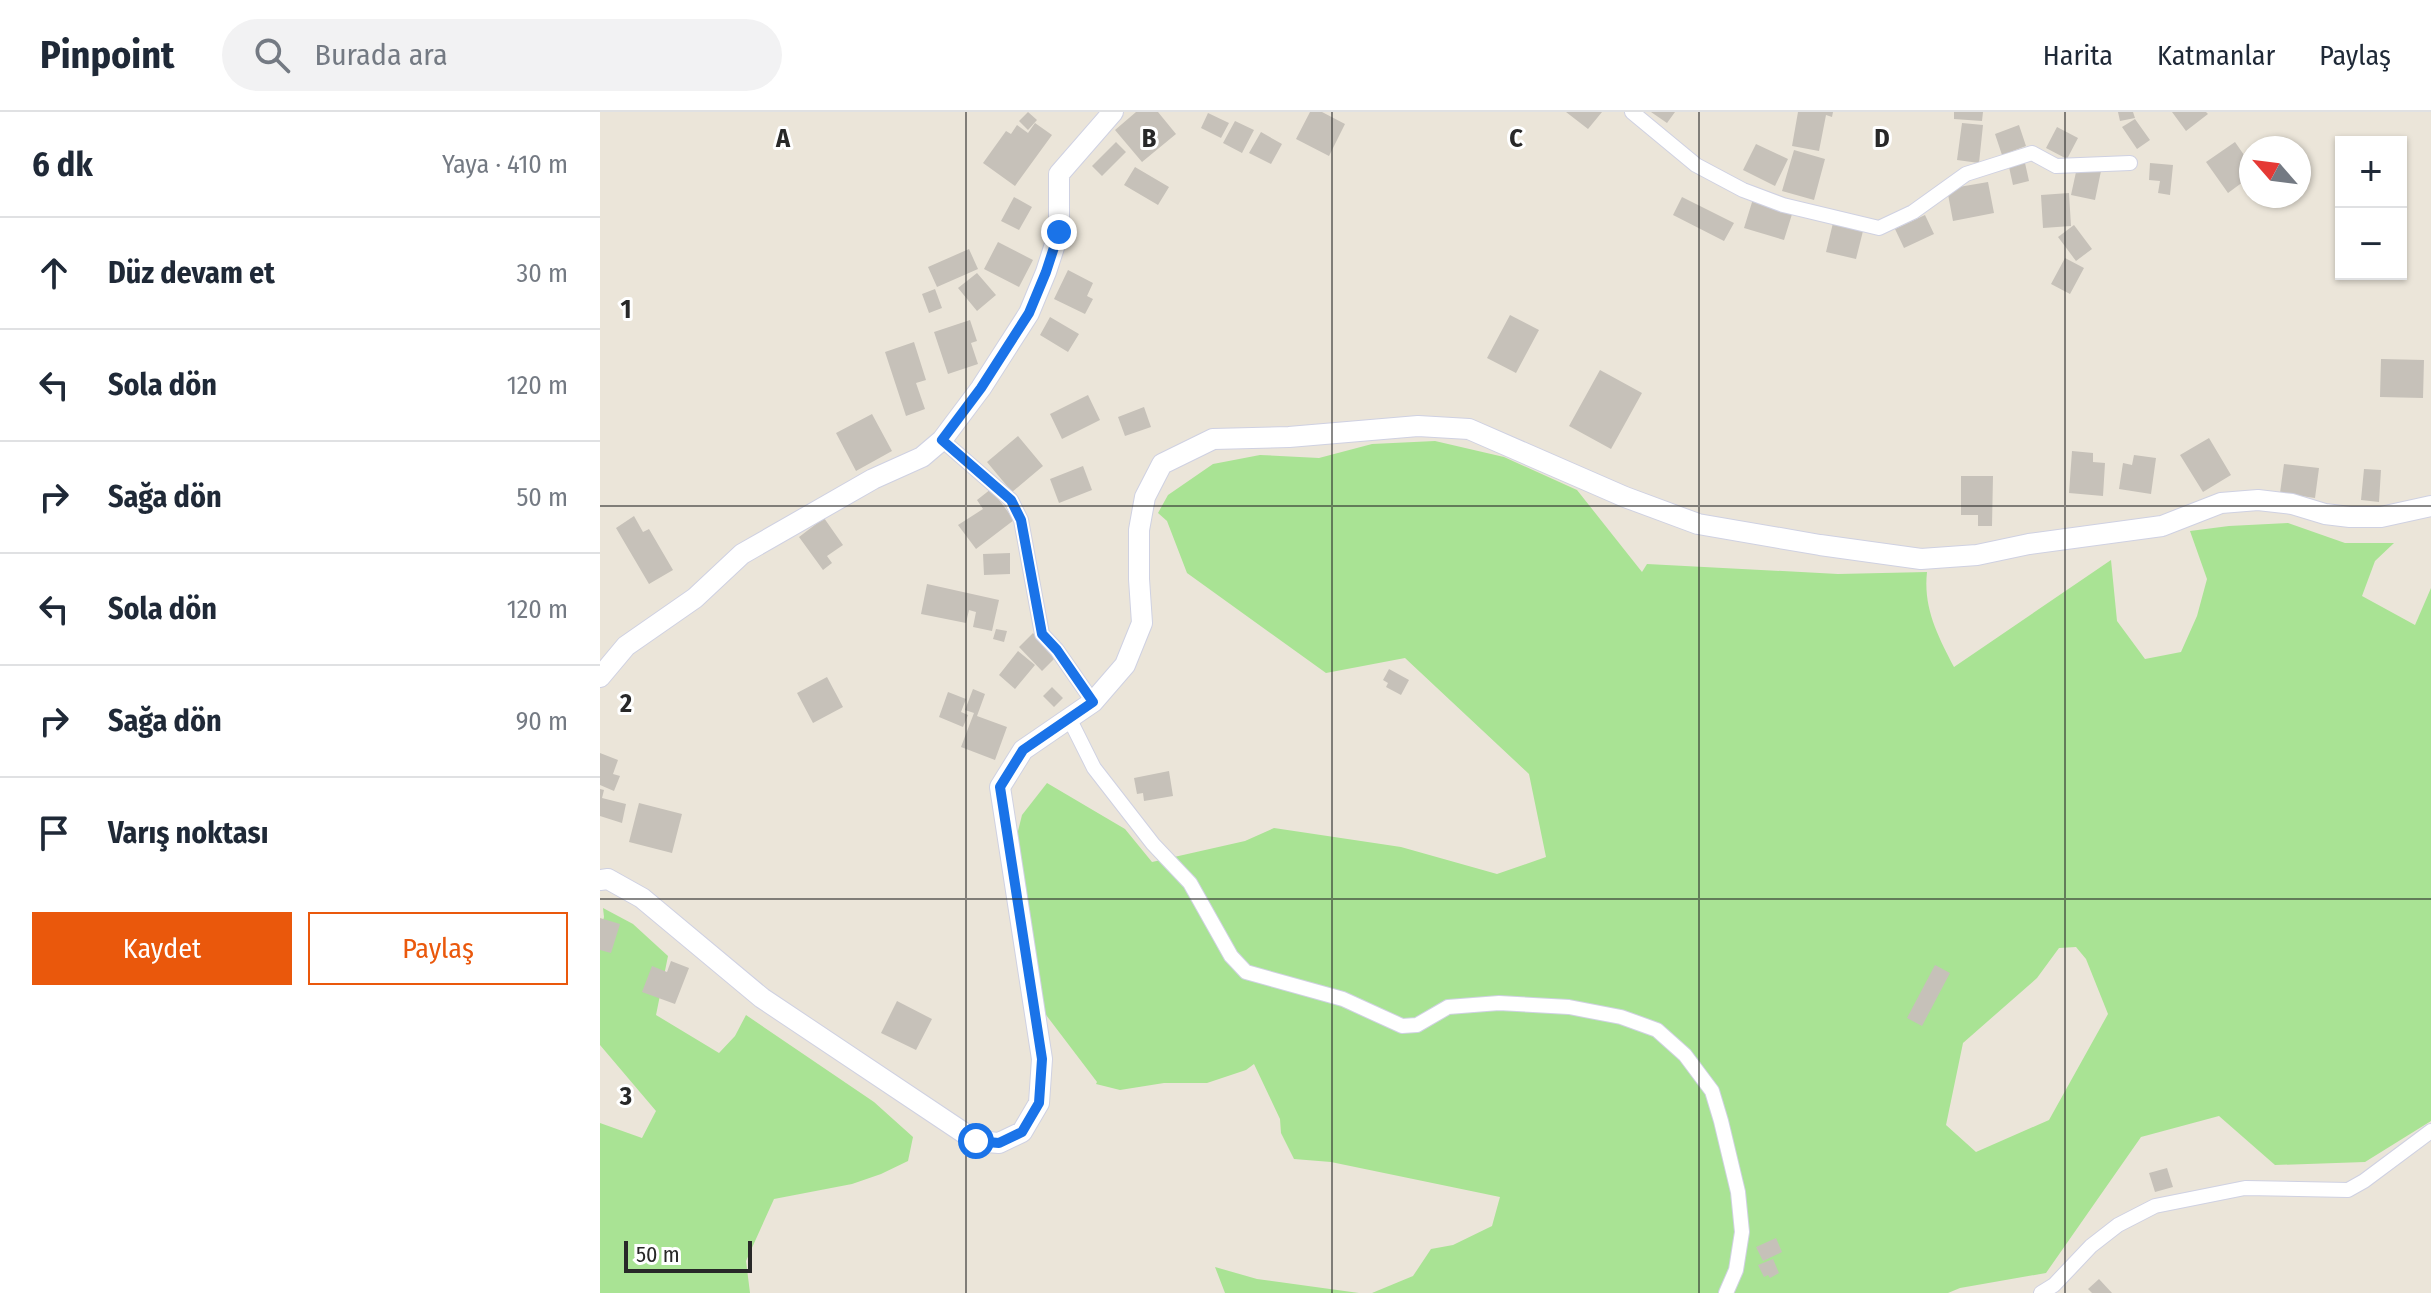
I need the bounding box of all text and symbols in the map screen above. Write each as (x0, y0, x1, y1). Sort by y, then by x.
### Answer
search box (222, 19, 782, 91)
text: Pinpoint (40, 32, 174, 78)
icon: search (250, 33, 294, 77)
text: Burada ara (314, 37, 448, 73)
text: Harita (2043, 39, 2113, 72)
text: Katmanlar (2157, 39, 2275, 72)
text: Paylaş (2319, 39, 2391, 72)
text: A (775, 123, 791, 154)
text: B (1142, 123, 1157, 154)
text: C (1509, 123, 1523, 154)
text: D (1874, 123, 1890, 154)
north arrow (2239, 136, 2311, 208)
map controls (2335, 136, 2407, 280)
button: + (2335, 136, 2407, 208)
text: 6 dk (32, 144, 93, 185)
text: Yaya · 410 m (442, 149, 568, 180)
button: − (2335, 208, 2407, 280)
route end (1041, 214, 1077, 250)
icon: ahead (32, 251, 76, 295)
text: Düz devam et (108, 255, 275, 291)
text: 30 m (517, 258, 568, 289)
text: 1 (621, 294, 632, 325)
icon: left (32, 363, 76, 407)
text: Sola dön (108, 367, 217, 403)
text: 120 m (507, 370, 568, 401)
icon: right (32, 475, 76, 519)
text: Sağa dön (108, 479, 222, 515)
text: 50 m (516, 482, 568, 513)
icon: left (32, 587, 76, 631)
text: Sola dön (108, 591, 217, 627)
text: 120 m (507, 594, 568, 625)
text: 2 (619, 688, 632, 719)
icon: right (32, 699, 76, 743)
text: Sağa dön (108, 703, 222, 739)
text: 90 m (516, 706, 568, 737)
icon: arrive (32, 811, 76, 855)
text: Varış noktası (108, 815, 269, 851)
button: Kaydet (32, 912, 292, 985)
button: Paylaş (308, 912, 568, 985)
text: 3 (619, 1081, 632, 1112)
route start (958, 1123, 994, 1159)
scale bar (624, 1237, 752, 1273)
text: 50 m (636, 1241, 680, 1268)

